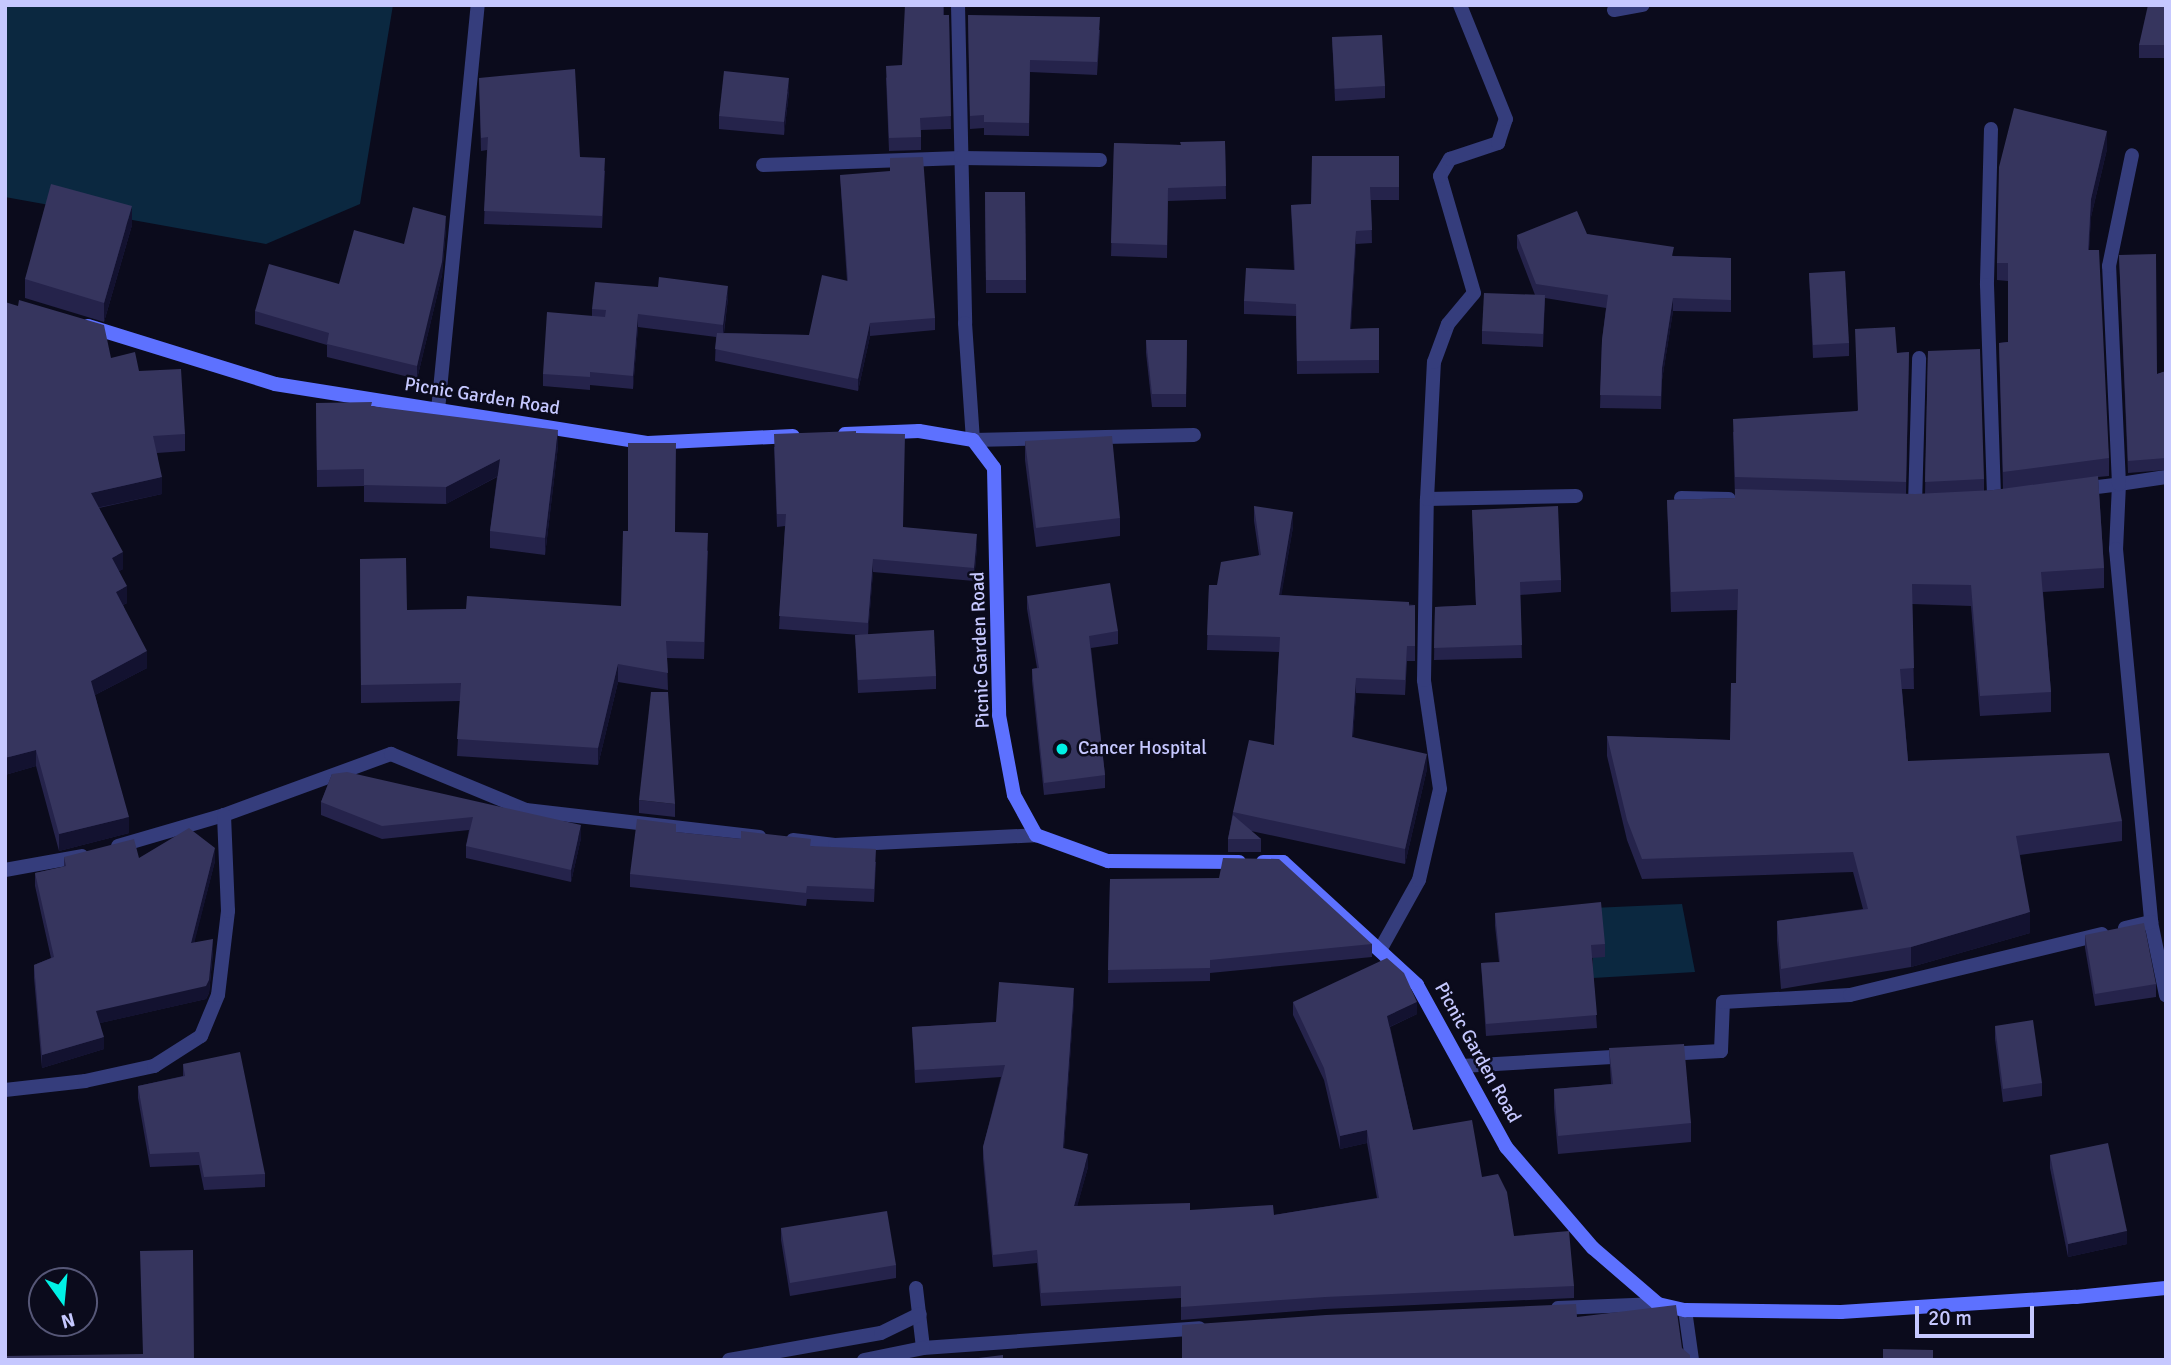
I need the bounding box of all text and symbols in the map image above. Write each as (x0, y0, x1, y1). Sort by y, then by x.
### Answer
street label: Picnic Garden Road (403, 373, 561, 421)
street label: Picnic Garden Road (967, 571, 995, 729)
place label: Cancer Hospital (1078, 738, 1207, 760)
marker: Cancer Hospital (1052, 739, 1072, 759)
street label: Picnic Garden Road (1429, 979, 1525, 1127)
north arrow (28, 1267, 98, 1337)
scale bar (1919, 1292, 2038, 1336)
text: 20 m (1928, 1305, 1972, 1331)
text: N (58, 1307, 77, 1334)

